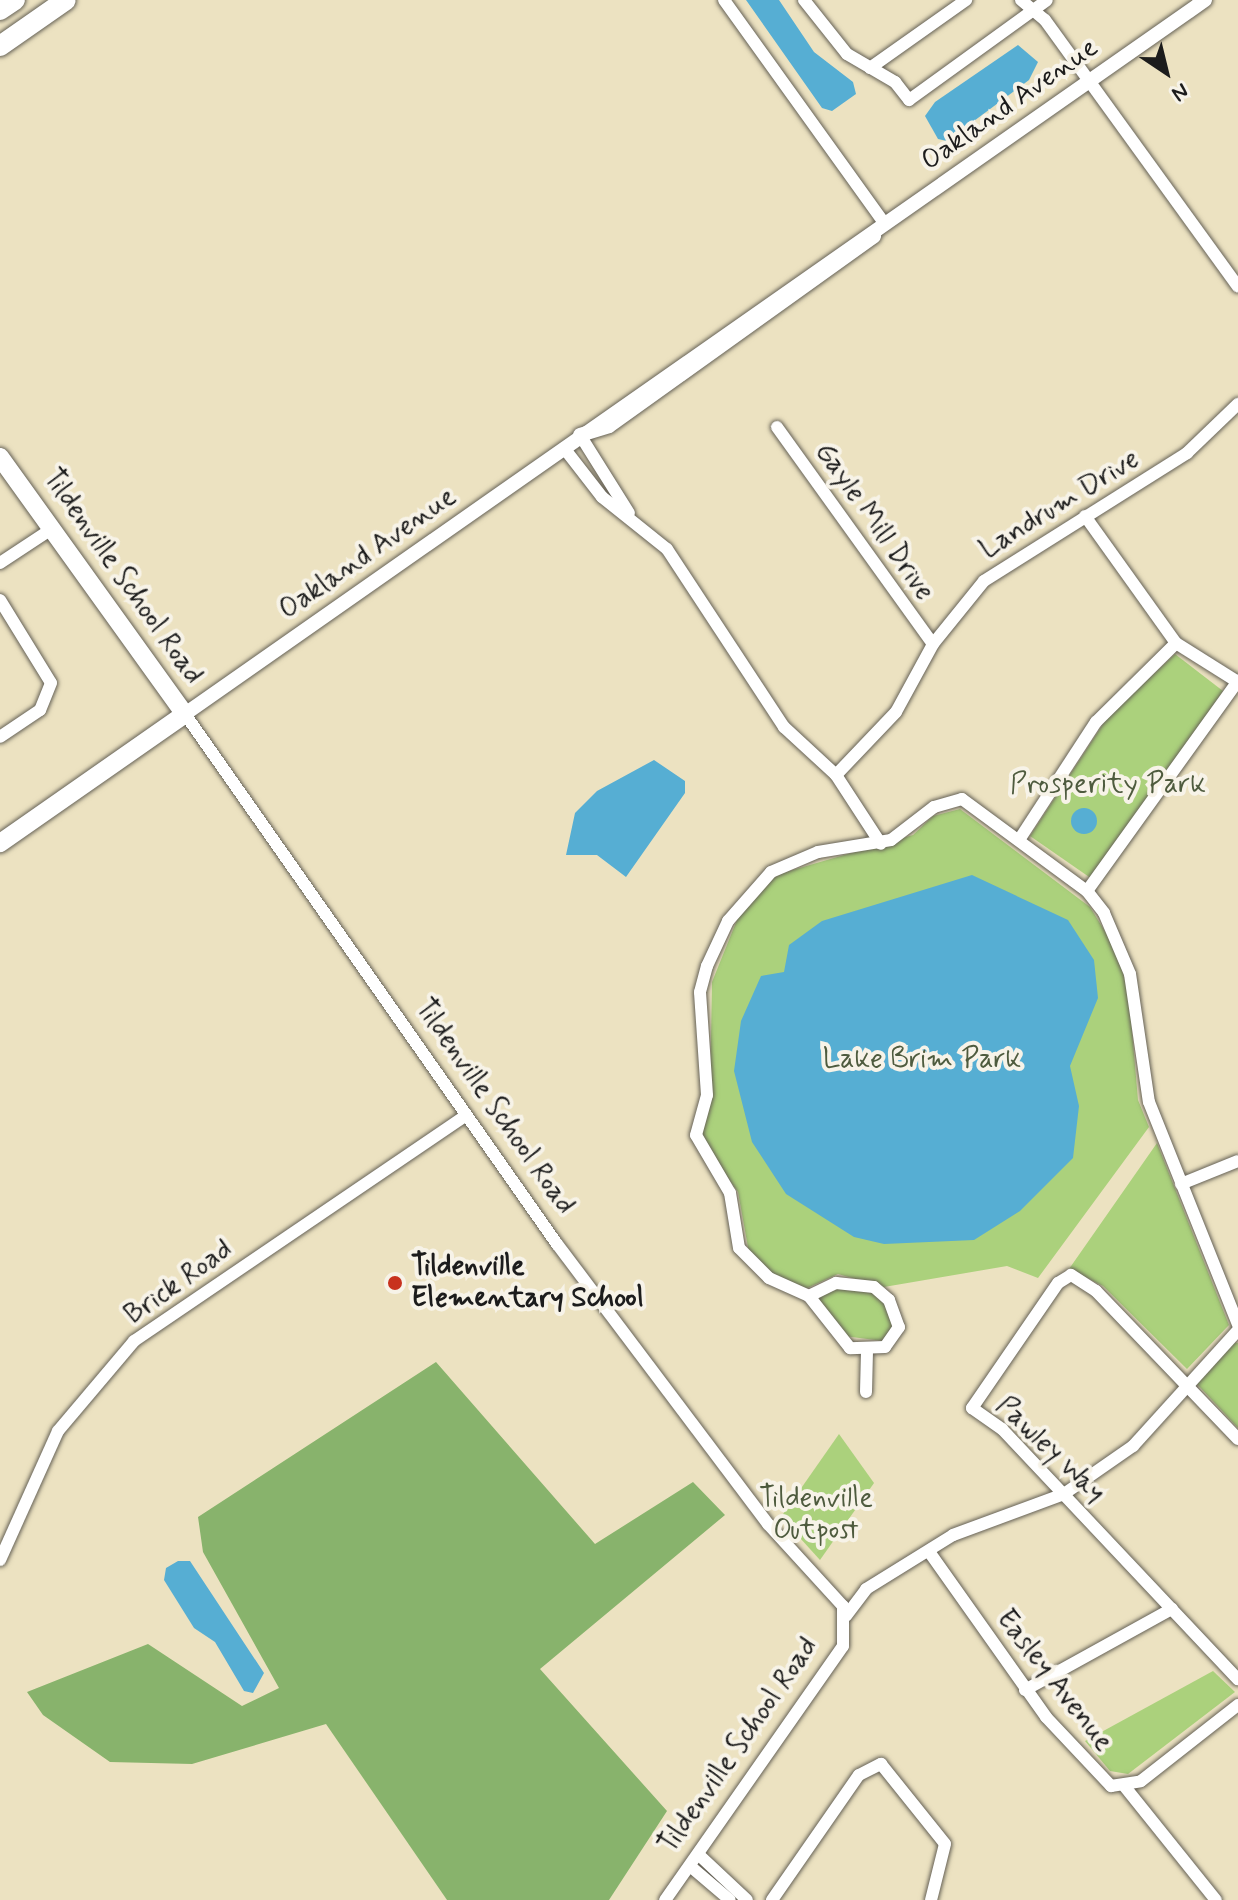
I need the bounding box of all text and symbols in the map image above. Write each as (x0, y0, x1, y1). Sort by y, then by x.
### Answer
north arrow (1126, 32, 1206, 112)
street label: Oakland Avenue (918, 34, 1102, 176)
text: N (1166, 76, 1194, 107)
street label: Gayle Mill Drive (807, 437, 941, 607)
street label: Landrum Drive (975, 443, 1145, 567)
street label: Tildenville School Road (34, 462, 210, 692)
street label: Oakland Avenue (276, 483, 460, 625)
park label: Prosperity Park (1012, 768, 1204, 802)
street label: Tildenville School Road (406, 992, 582, 1222)
park label: Lake Brim Park (824, 1043, 1020, 1077)
street label: Brick Road (118, 1234, 240, 1332)
place label: Tildenville Elementary School (411, 1250, 644, 1316)
marker: Tildenville Elementary School (386, 1274, 404, 1292)
street label: Pawley Way (987, 1388, 1113, 1512)
park label: Tildenville Outpost (759, 1482, 873, 1548)
street label: Easley Avenue (988, 1603, 1120, 1759)
street label: Tildenville School Road (651, 1631, 827, 1861)

